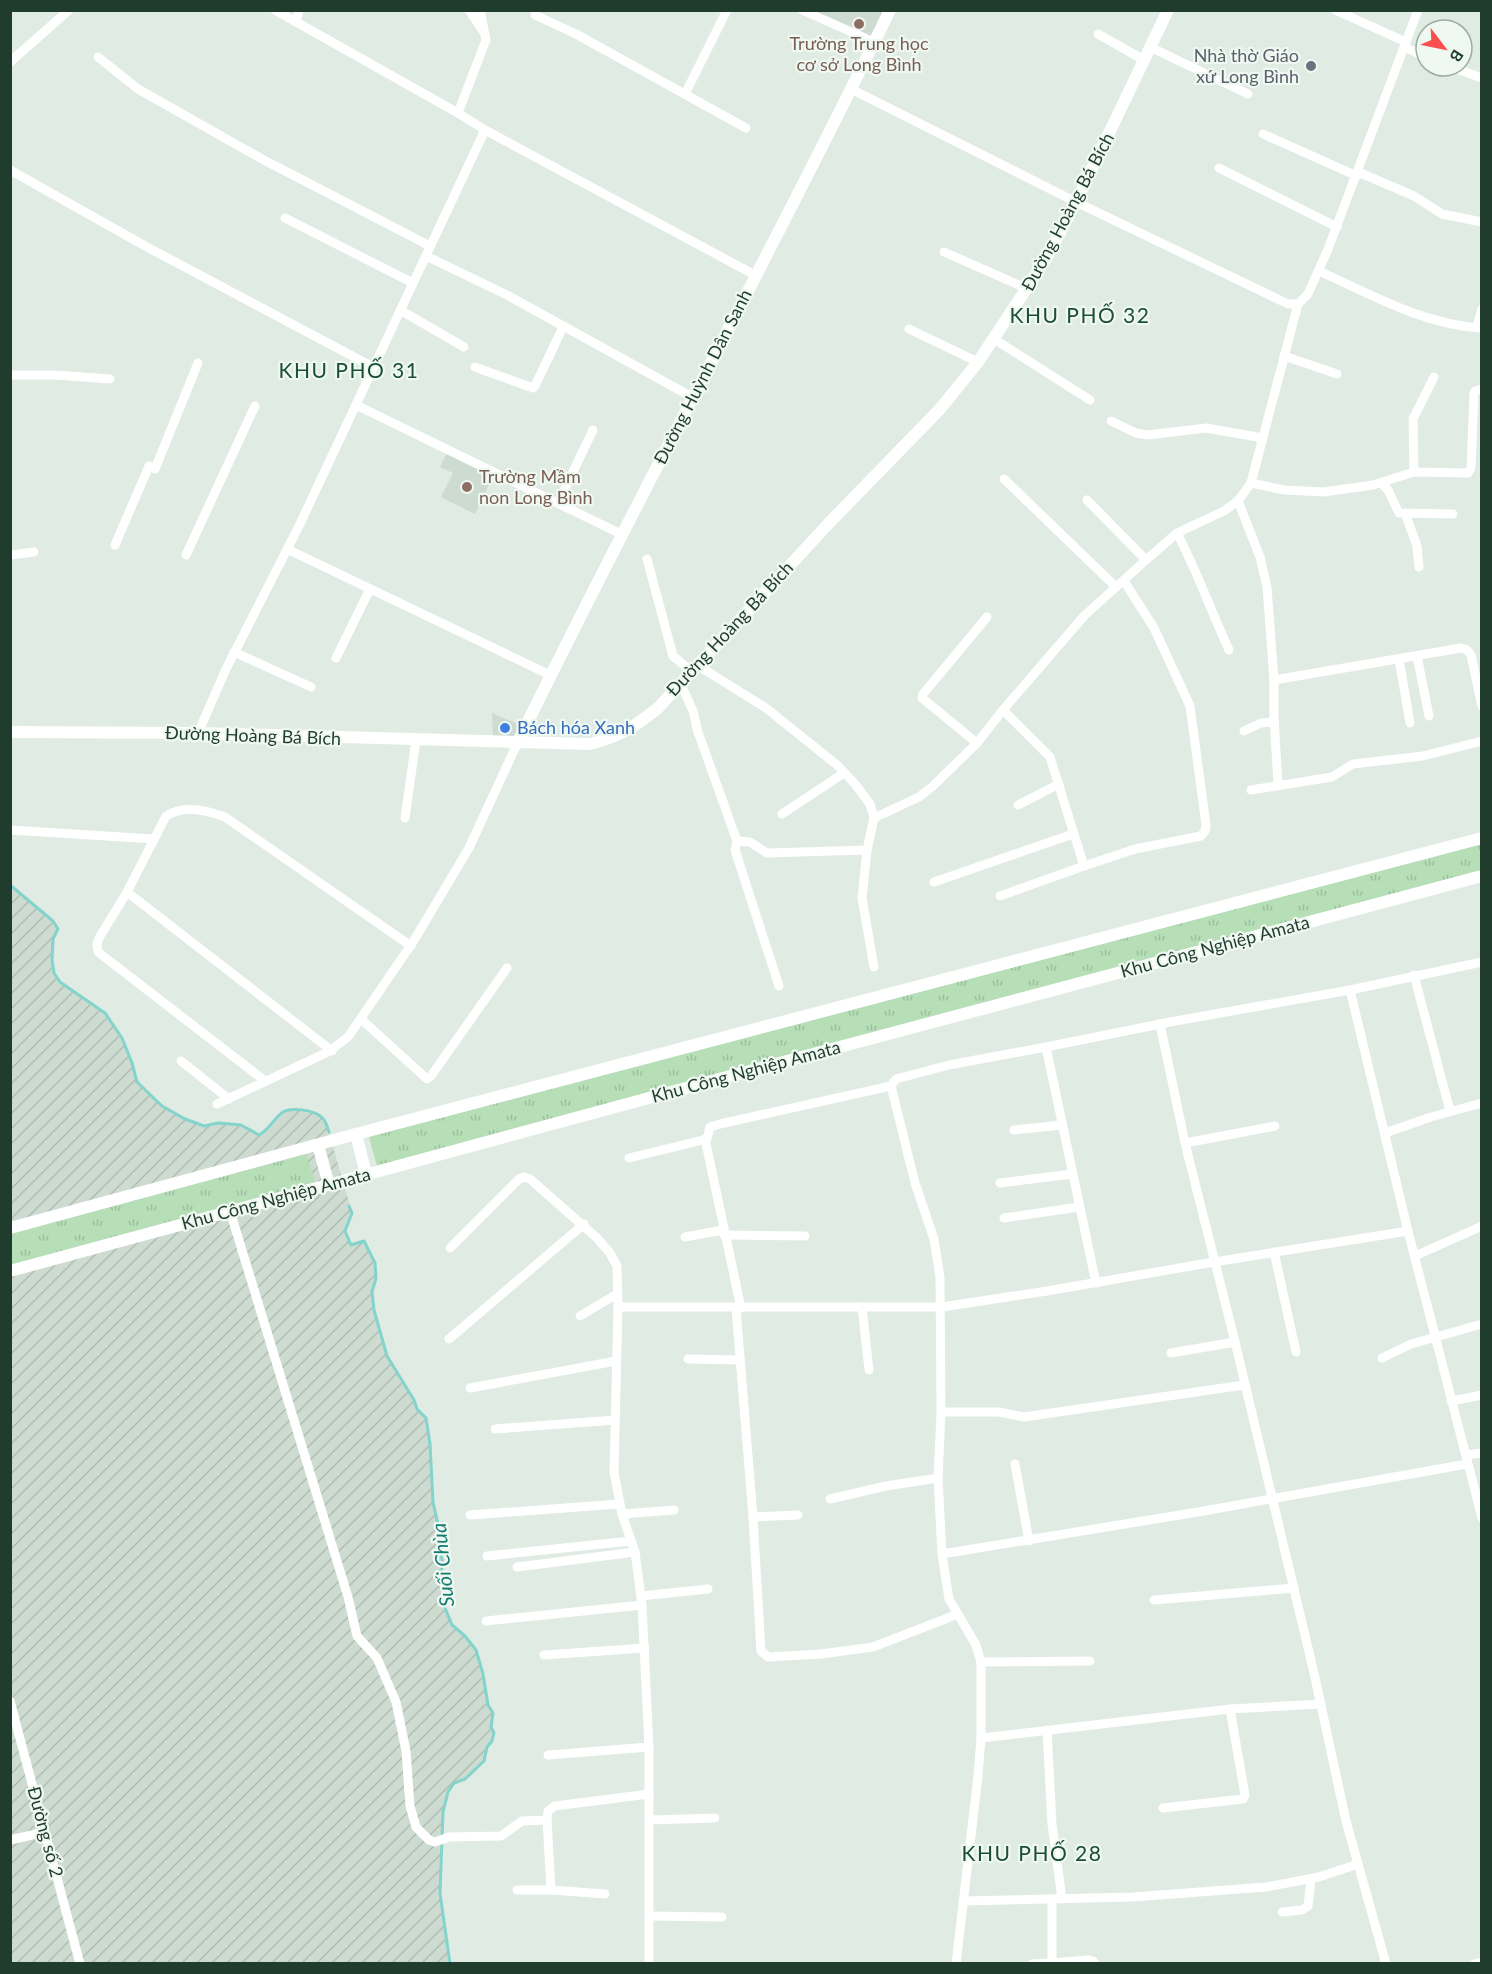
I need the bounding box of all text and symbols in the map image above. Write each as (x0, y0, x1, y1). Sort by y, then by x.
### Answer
marker: Trường Trung học cơ sở Long Bình (852, 17, 866, 31)
north arrow (1414, 18, 1474, 78)
place label: Trường Trung học cơ sở Long Bình (789, 32, 929, 75)
place label: Nhà thờ Giáo xứ Long Bình (1194, 44, 1299, 87)
text: B (1446, 47, 1468, 66)
marker: Nhà thờ Giáo xứ Long Bình (1304, 59, 1318, 73)
street label: Đường Hoàng Bá Bích (1016, 129, 1118, 294)
street label: Đường Huỳnh Dân Sanh (648, 285, 756, 468)
district label: KHU PHỐ 32 (1010, 302, 1150, 327)
district label: KHU PHỐ 31 (279, 357, 419, 382)
place label: Trường Mầm non Long Bình (479, 465, 593, 508)
marker: Trường Mầm non Long Bình (460, 480, 474, 494)
street label: Đường Hoàng Bá Bích (661, 556, 797, 700)
place label: Bách hóa Xanh (517, 716, 635, 738)
street label: Đường Hoàng Bá Bích (165, 721, 341, 749)
marker: Bách hóa Xanh (498, 721, 512, 735)
street label: Khu Công Nghiệp Amata (1118, 910, 1312, 982)
street label: Khu Công Nghiệp Amata (649, 1035, 843, 1107)
street label: Khu Công Nghiệp Amata (179, 1162, 373, 1234)
water label: Suối Chùa (426, 1522, 458, 1608)
street label: Đường số 2 (23, 1784, 69, 1880)
district label: KHU PHỐ 28 (962, 1840, 1102, 1865)

